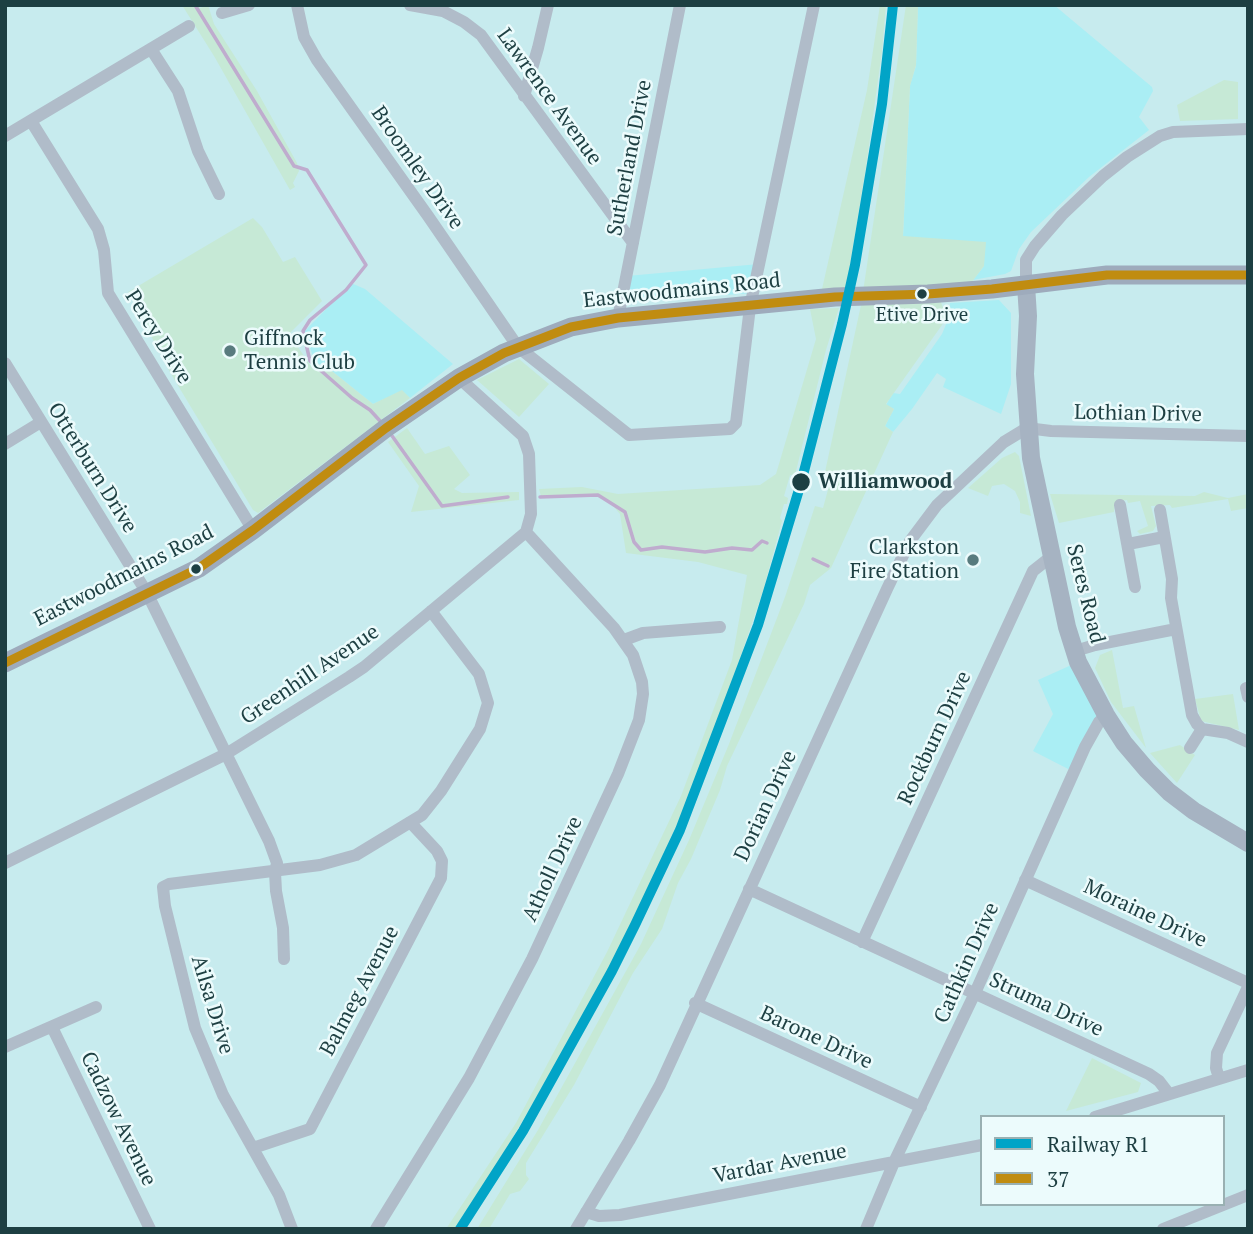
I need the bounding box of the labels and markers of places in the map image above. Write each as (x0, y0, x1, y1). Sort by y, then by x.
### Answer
marker: Etive Drive (915, 287, 929, 301)
place label: Etive Drive (876, 305, 968, 327)
place label: Giffnock Tennis Club (244, 326, 355, 376)
marker: Giffnock Tennis Club (222, 343, 238, 359)
place label: Williamwood (818, 469, 952, 495)
marker: Williamwood (790, 471, 812, 493)
place label: Clarkston Fire Station (850, 535, 959, 585)
marker: Clarkston Fire Station (965, 552, 981, 568)
unlabelled marker (189, 562, 203, 576)

